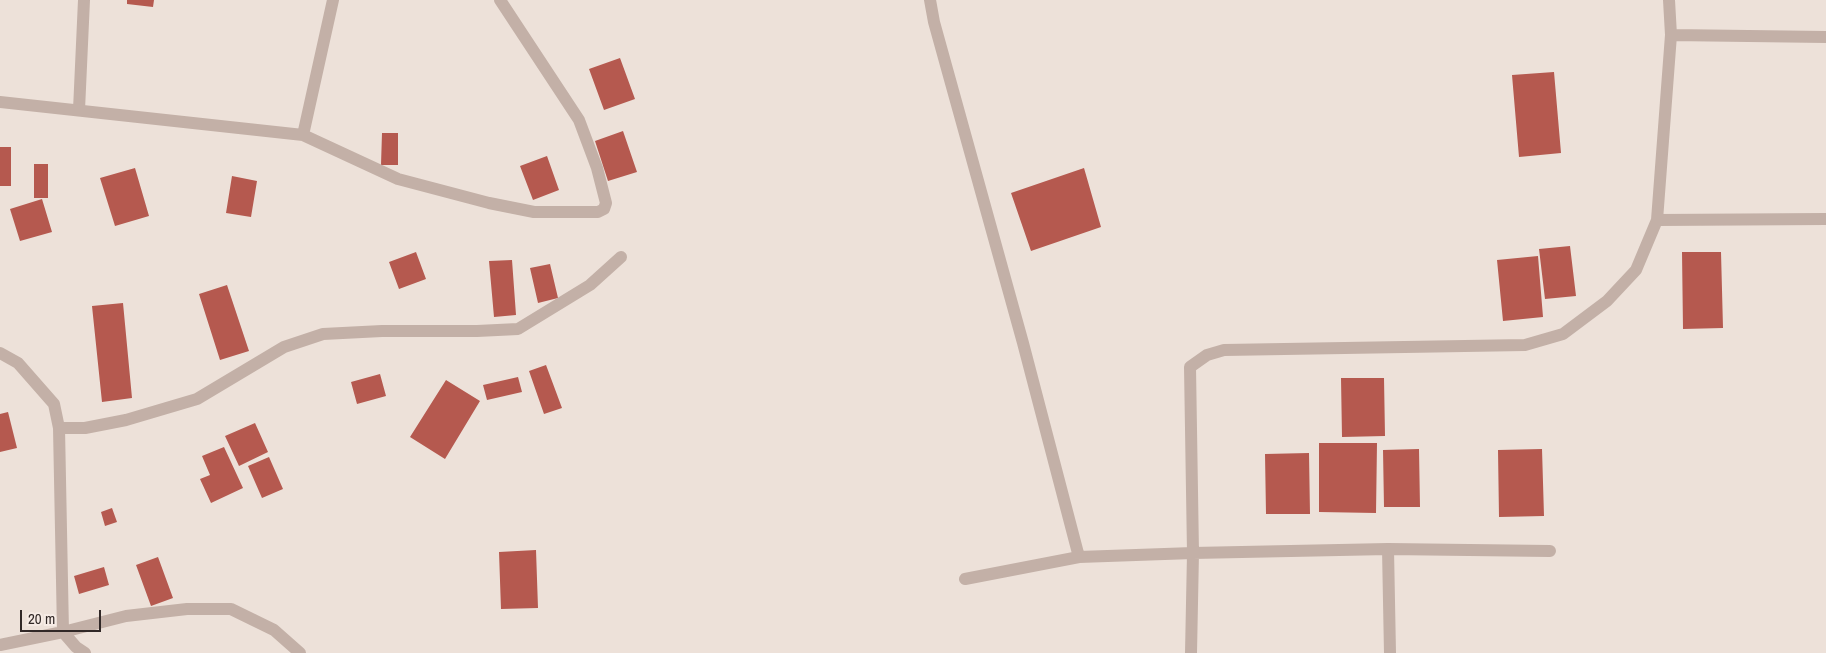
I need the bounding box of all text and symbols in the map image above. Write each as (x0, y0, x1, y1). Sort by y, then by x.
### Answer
scale bar (22, 600, 104, 632)
text: 20 m (28, 608, 55, 629)

